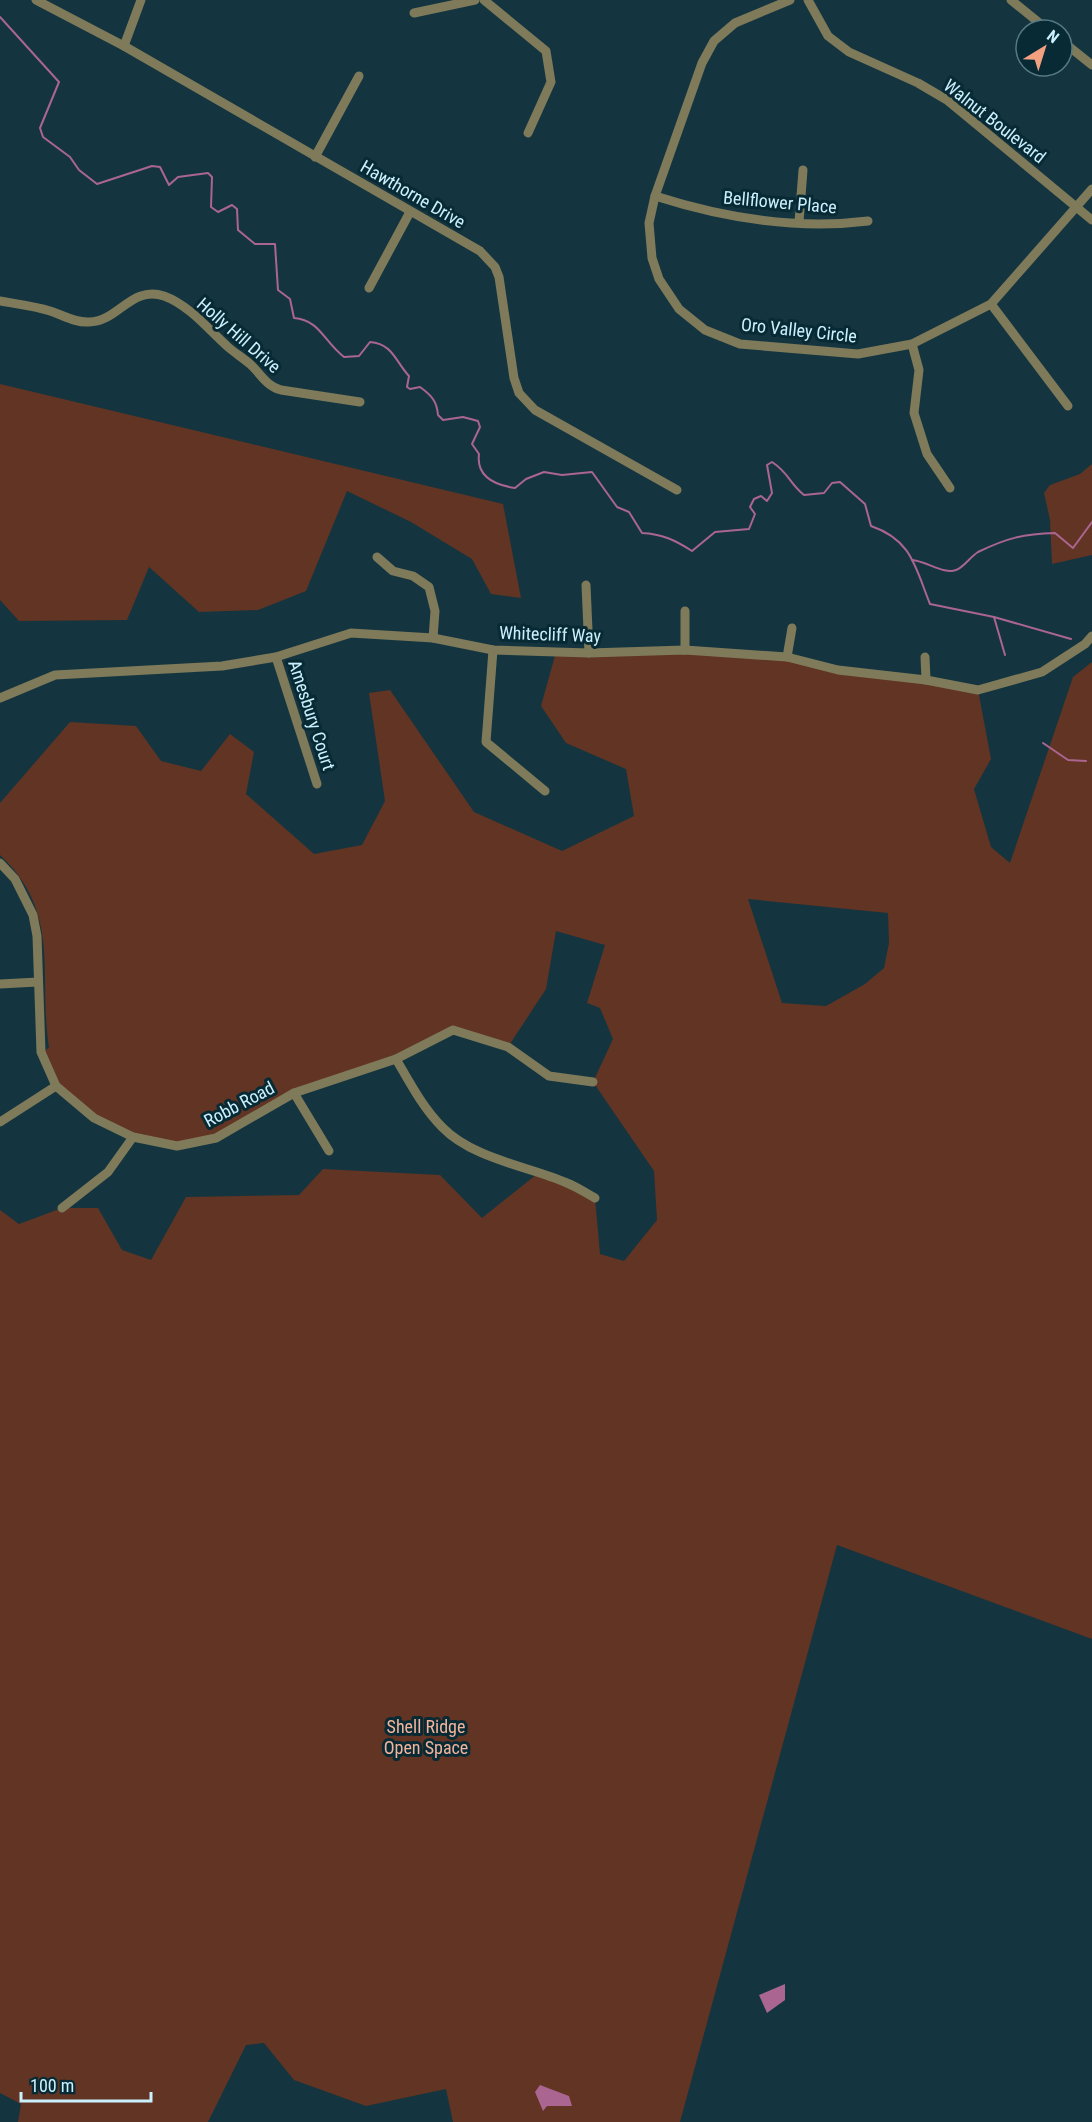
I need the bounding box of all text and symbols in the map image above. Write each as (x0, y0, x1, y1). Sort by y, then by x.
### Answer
north arrow (1014, 18, 1074, 78)
text: N (1043, 26, 1063, 47)
street label: Walnut Boulevard (940, 75, 1050, 167)
street label: Hawthorne Drive (357, 156, 469, 232)
street label: Bellflower Place (722, 187, 838, 217)
street label: Holly Hill Drive (193, 293, 285, 377)
street label: Oro Valley Circle (740, 313, 858, 347)
street label: Whitecliff Way (499, 622, 602, 646)
street label: Amesbury Court (284, 657, 340, 773)
street label: Robb Road (200, 1077, 278, 1131)
park label: Shell Ridge Open Space (384, 1716, 468, 1758)
scale bar (21, 2065, 152, 2103)
text: 100 m (30, 2075, 74, 2096)

